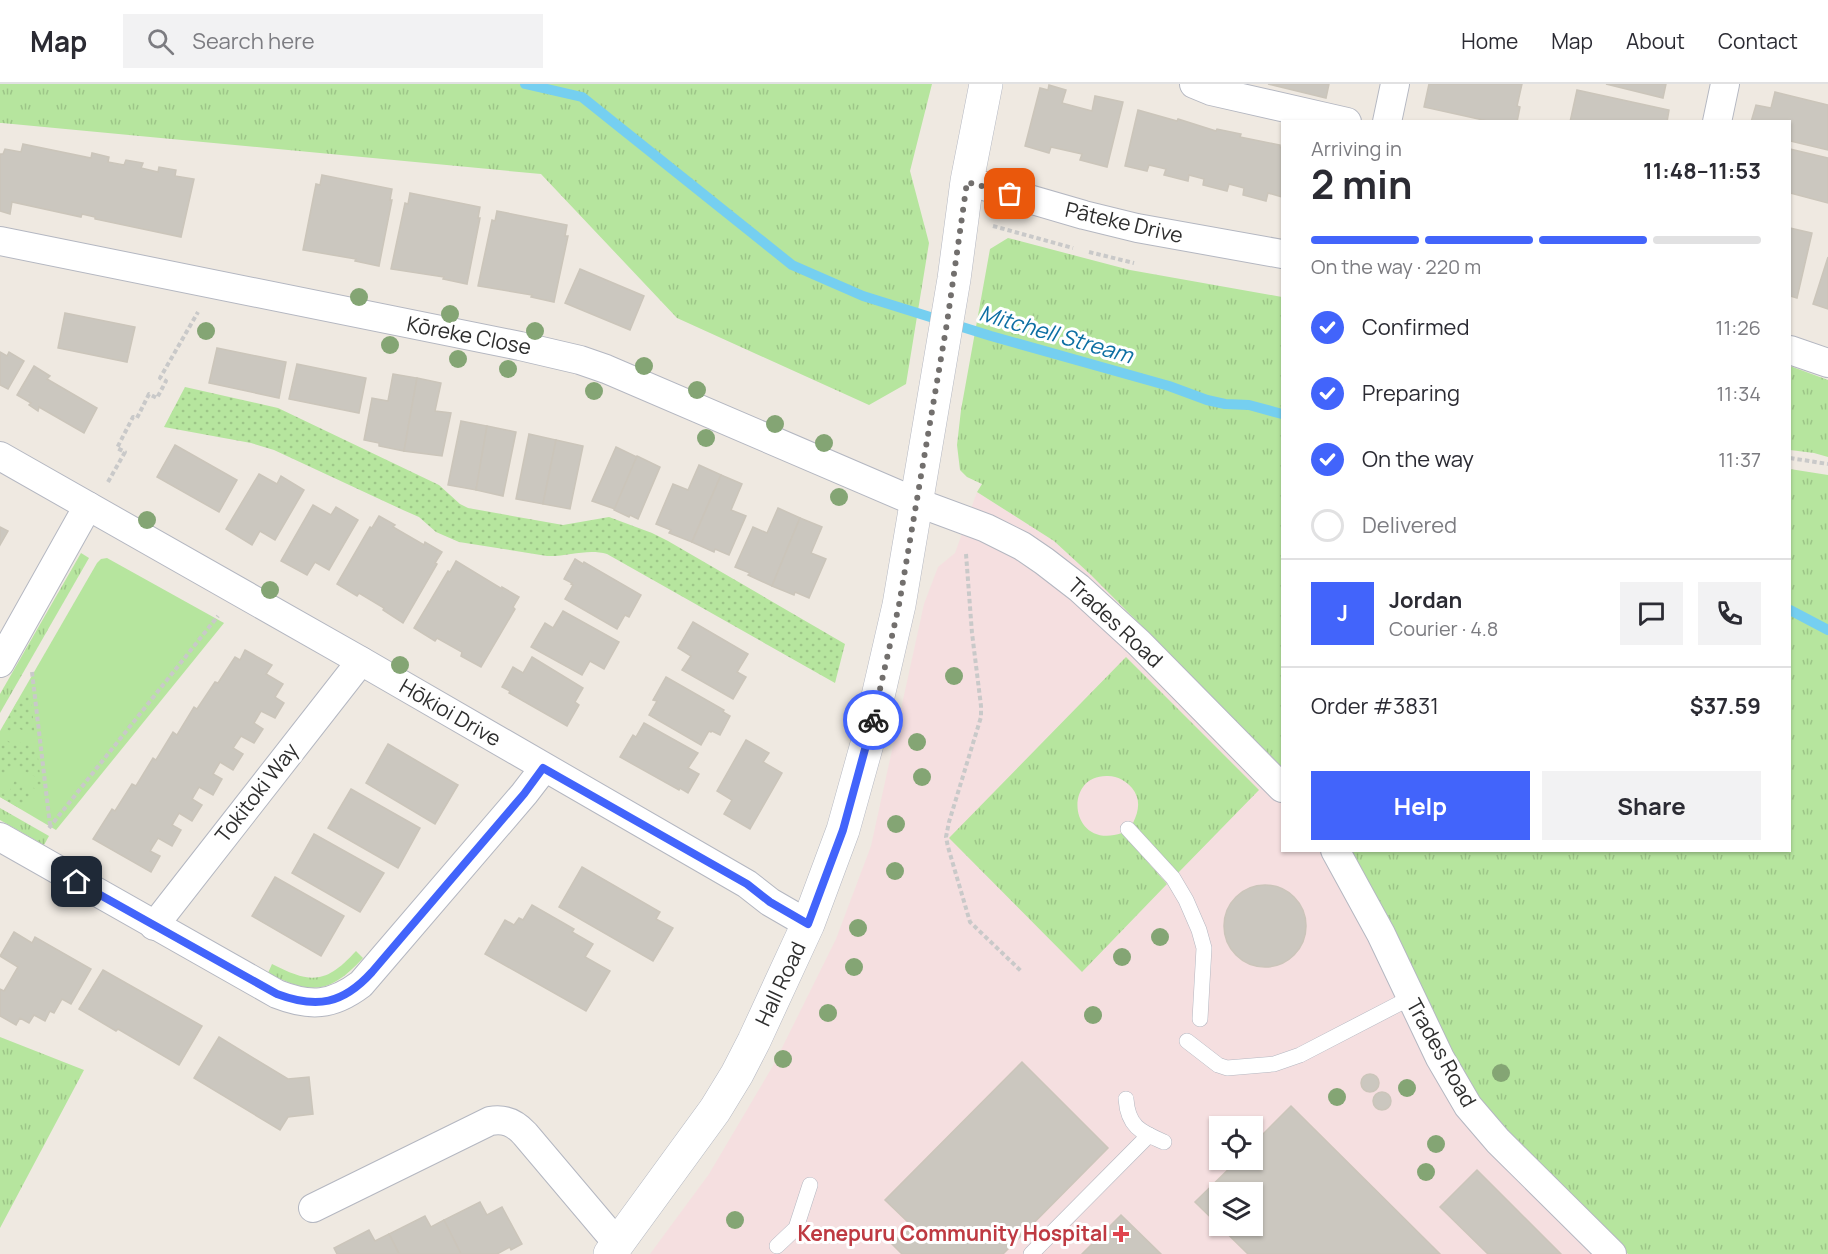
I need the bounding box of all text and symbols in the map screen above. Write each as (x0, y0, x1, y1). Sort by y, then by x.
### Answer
search box (123, 14, 543, 68)
text: Map (30, 22, 87, 60)
icon: search (144, 25, 177, 58)
text: Search here (192, 26, 315, 56)
text: Home (1461, 27, 1518, 55)
text: Map (1551, 27, 1593, 55)
text: About (1626, 27, 1685, 55)
text: Contact (1718, 27, 1798, 55)
text: Arriving in (1311, 135, 1402, 162)
text: 11:48–11:53 (1643, 156, 1761, 186)
text: 2 min (1311, 157, 1412, 211)
pin (984, 168, 1035, 219)
icon: bag (993, 177, 1026, 210)
street label: Pāteke Drive (1063, 195, 1186, 249)
text: On the way · 220 m (1311, 253, 1481, 280)
water label: Mitchell Stream (976, 298, 1138, 371)
street label: Kōreke Close (405, 309, 534, 361)
icon: check (1311, 311, 1344, 344)
text: Confirmed (1362, 312, 1470, 342)
text: 11:26 (1716, 314, 1761, 341)
icon: check (1311, 377, 1344, 410)
text: Preparing (1362, 378, 1460, 408)
text: 11:34 (1717, 380, 1761, 407)
icon: check (1311, 443, 1344, 476)
text: On the way (1362, 444, 1474, 474)
text: 11:37 (1718, 446, 1761, 473)
text: Delivered (1362, 510, 1457, 540)
street label: Trades Road (1062, 571, 1169, 673)
button: chat (1620, 582, 1683, 645)
button: phone (1698, 582, 1761, 645)
text: Jordan (1389, 585, 1462, 615)
text: J (1337, 598, 1348, 628)
text: Courier · 4.8 (1389, 615, 1498, 642)
street label: Hōkioi Drive (395, 672, 506, 752)
courier (843, 690, 903, 750)
text: Order #3831 (1311, 691, 1439, 721)
text: $37.59 (1690, 691, 1761, 721)
icon: bike (857, 704, 890, 737)
street label: Tokitoki Way (208, 737, 304, 848)
button: Help (1311, 771, 1530, 840)
button: Share (1542, 771, 1761, 840)
pin (51, 856, 102, 907)
icon: home (60, 865, 93, 898)
street label: Hall Road (748, 937, 812, 1030)
street label: Trades Road (1401, 993, 1483, 1112)
map controls (1209, 1116, 1263, 1236)
button: locate (1209, 1116, 1263, 1170)
button: layers (1209, 1182, 1263, 1236)
place label: Kenepuru Community Hospital (798, 1219, 1108, 1247)
marker: Kenepuru Community Hospital (1112, 1225, 1130, 1243)

